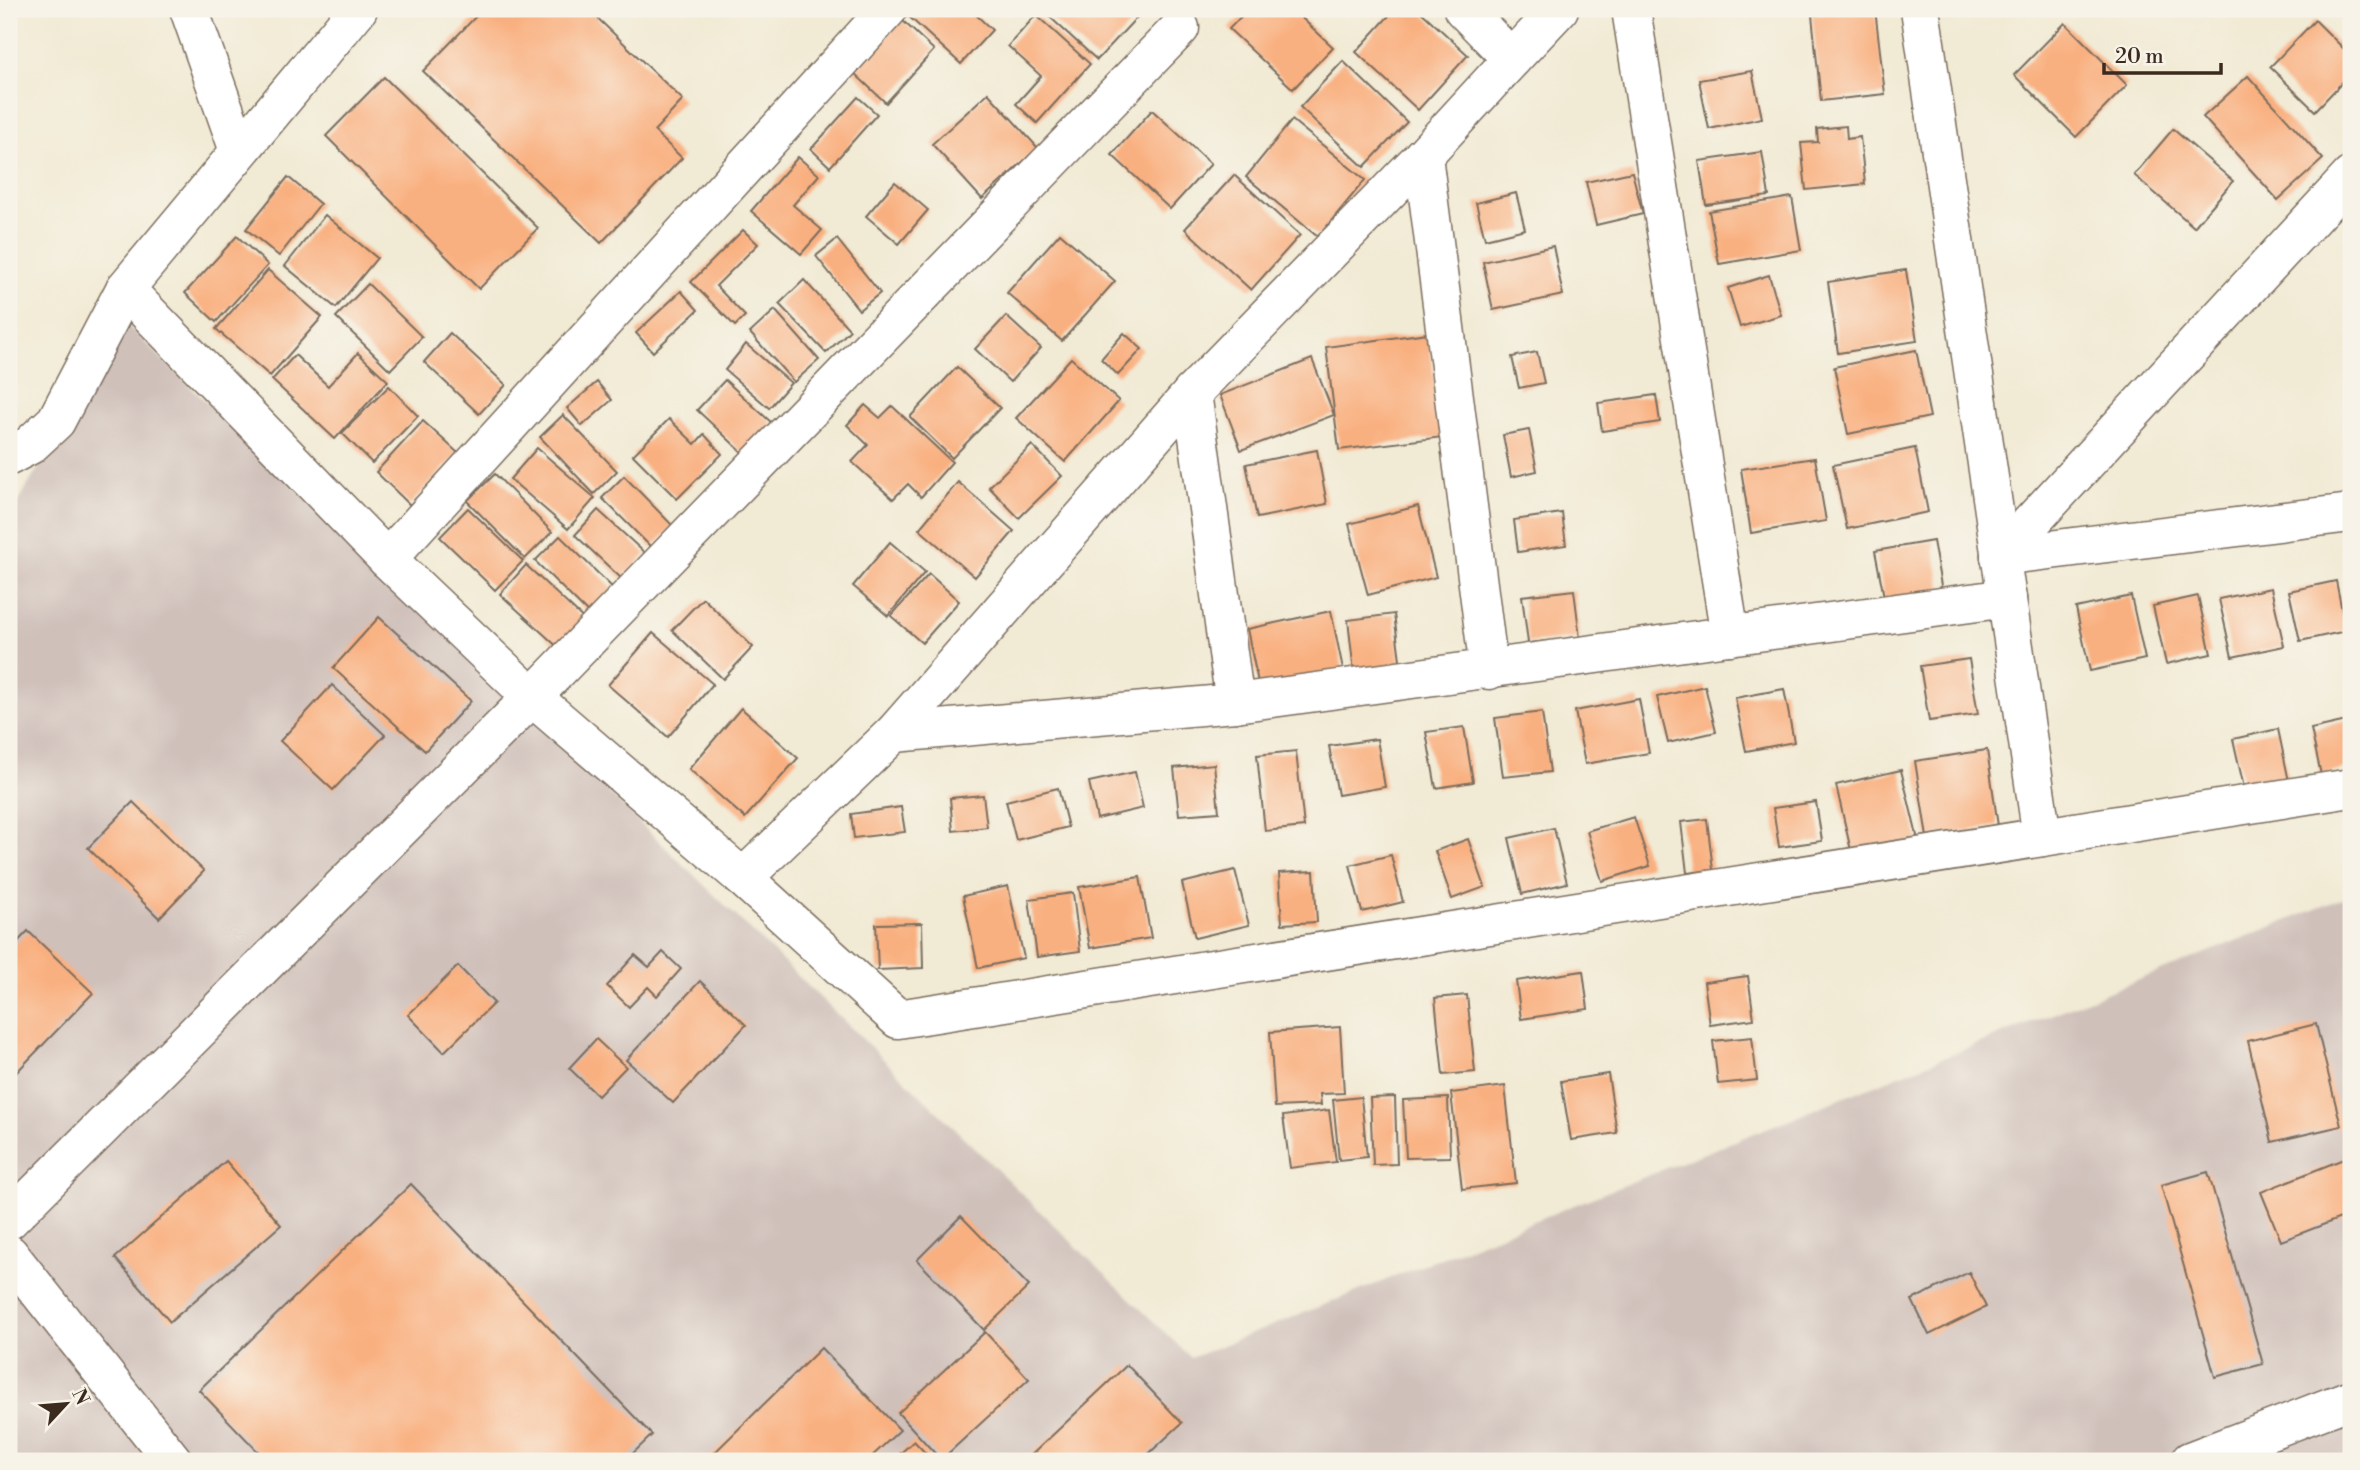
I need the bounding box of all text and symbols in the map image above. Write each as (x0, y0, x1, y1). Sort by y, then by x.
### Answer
scale bar (2104, 32, 2222, 76)
text: 20 m (2115, 44, 2164, 70)
north arrow (32, 1368, 102, 1438)
text: N (66, 1385, 94, 1409)

